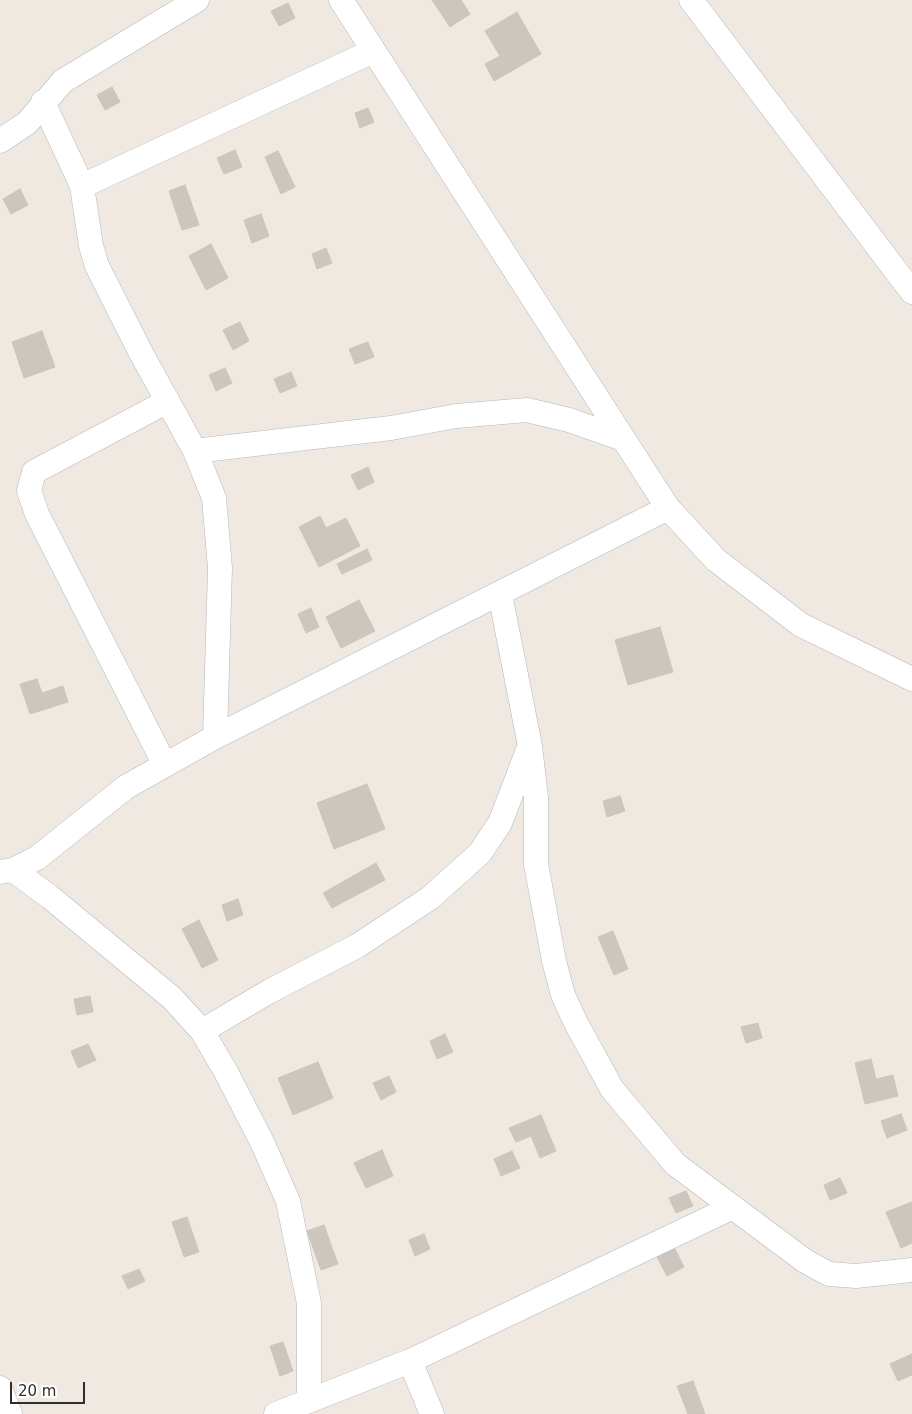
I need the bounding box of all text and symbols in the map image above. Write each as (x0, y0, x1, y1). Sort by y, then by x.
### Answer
scale bar (12, 1372, 88, 1404)
text: 20 m (18, 1382, 56, 1400)

